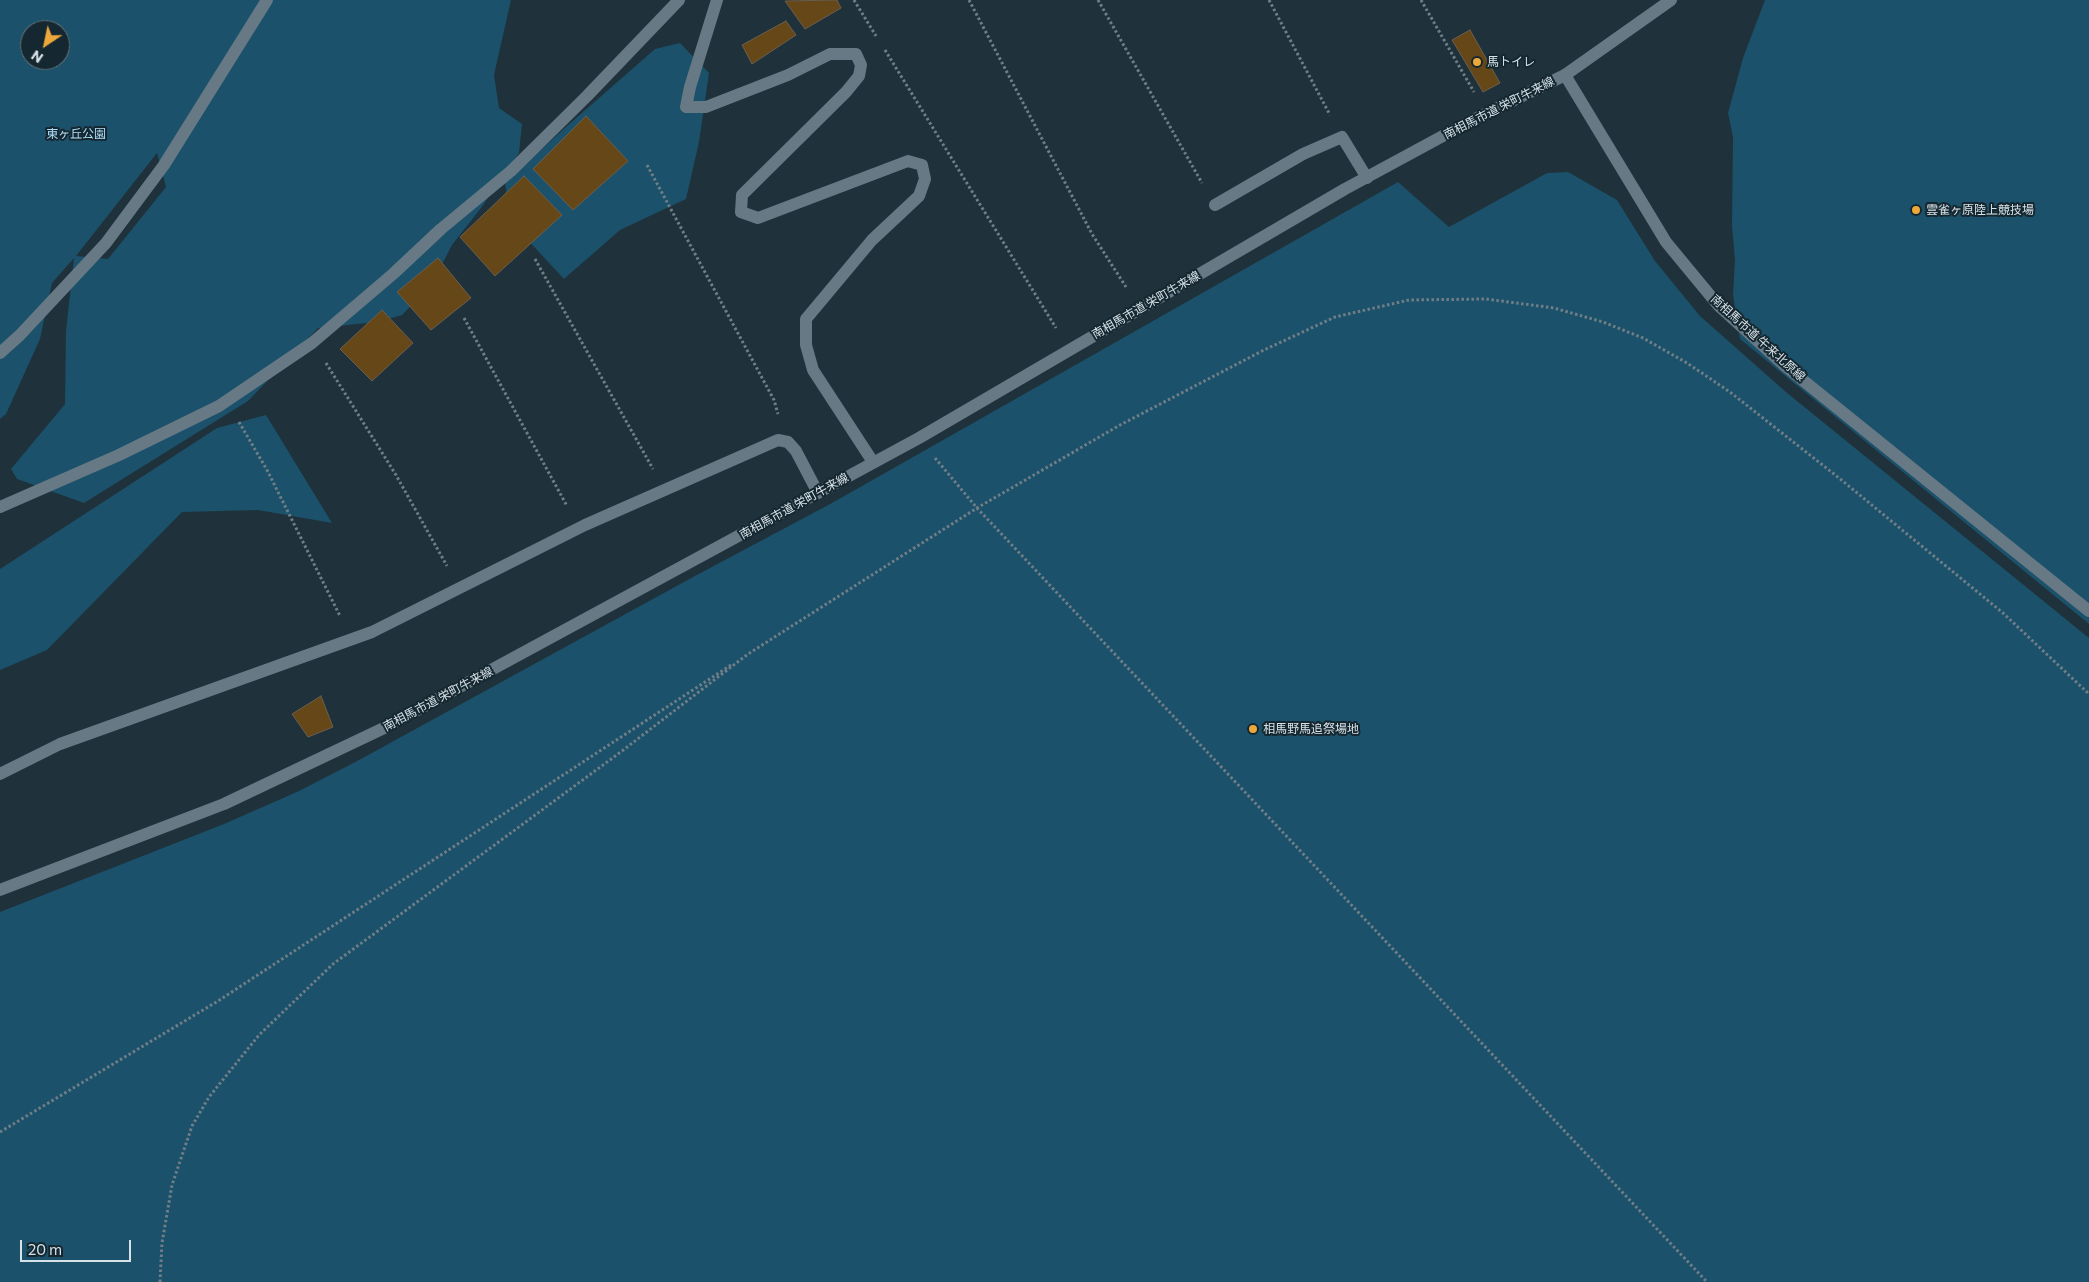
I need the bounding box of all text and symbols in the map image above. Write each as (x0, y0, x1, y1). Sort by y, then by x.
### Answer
north arrow (20, 20, 70, 70)
text: N (28, 47, 46, 67)
place label: 馬トイレ (1487, 55, 1535, 69)
marker: 馬トイレ (1471, 56, 1483, 68)
street label: 南相馬市道 栄町牛来線 (1441, 74, 1557, 142)
park label: 東ヶ丘公園 (46, 127, 106, 141)
place label: 雲雀ヶ原陸上競技場 (1926, 203, 2034, 217)
marker: 雲雀ヶ原陸上競技場 (1910, 204, 1922, 216)
street label: 南相馬市道 栄町牛来線 (1089, 268, 1203, 342)
street label: 南相馬市道 牛来北原線 (1708, 292, 1808, 384)
street label: 南相馬市道 栄町牛来線 (737, 470, 851, 542)
street label: 南相馬市道 栄町牛来線 (381, 664, 495, 734)
place label: 相馬野馬追祭場地 (1263, 722, 1359, 736)
marker: 相馬野馬追祭場地 (1247, 723, 1259, 735)
scale bar (22, 1230, 134, 1262)
text: 20 m (28, 1240, 62, 1258)

